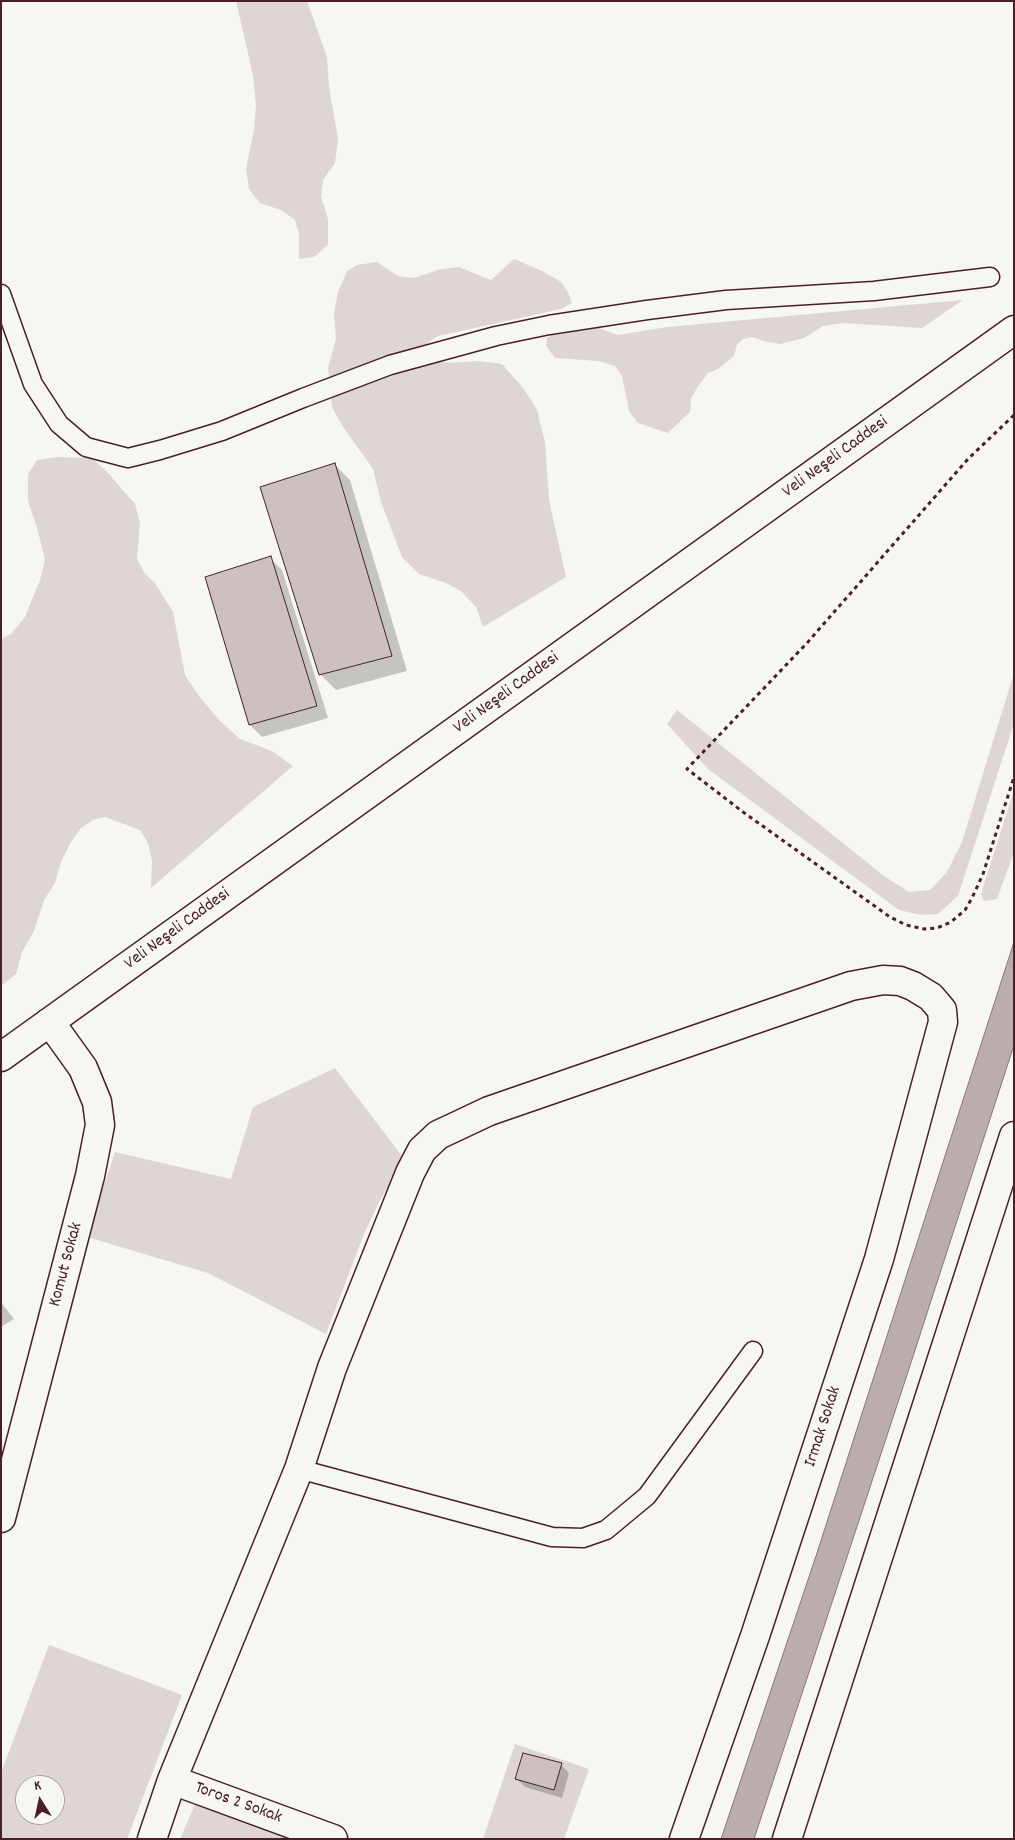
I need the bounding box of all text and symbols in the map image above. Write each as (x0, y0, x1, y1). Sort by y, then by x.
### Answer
street label: Veli Neşeli Caddesi (779, 412, 893, 504)
street label: Veli Neşeli Caddesi (450, 648, 564, 740)
street label: Veli Neşeli Caddesi (121, 884, 235, 976)
street label: Komut Sokak (45, 1220, 89, 1310)
street label: Irmak Sokak (801, 1384, 847, 1470)
north arrow (15, 1775, 65, 1825)
text: K (33, 1776, 42, 1797)
street label: Toros 2 Sokak (191, 1778, 285, 1830)

